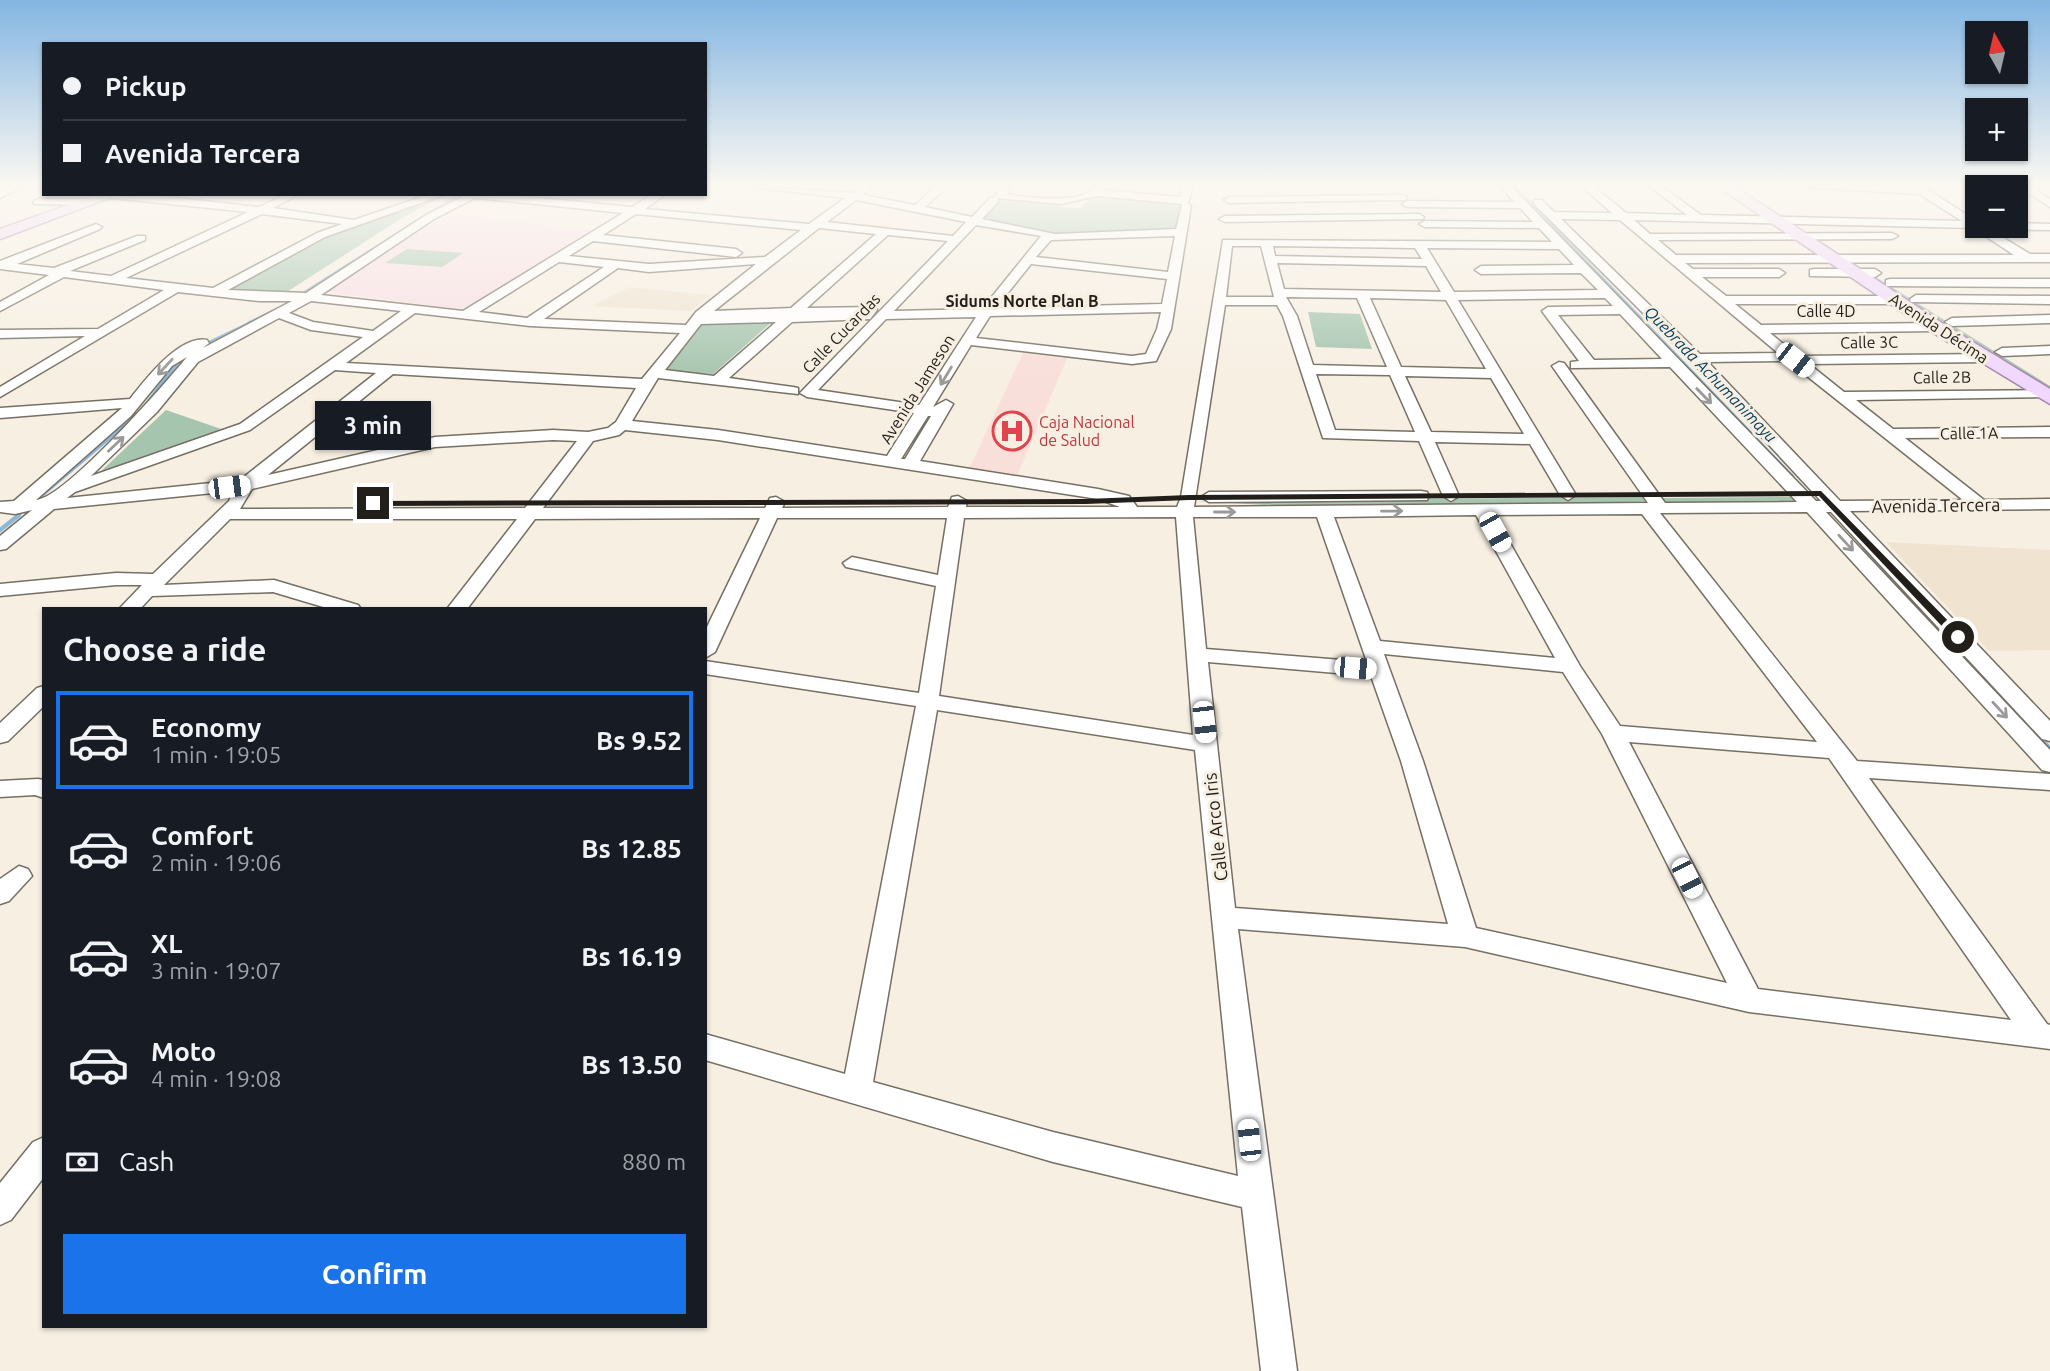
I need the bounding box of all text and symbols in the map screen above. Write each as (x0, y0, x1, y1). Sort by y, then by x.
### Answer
north arrow (1965, 21, 2028, 84)
map controls (1965, 21, 2028, 238)
text: Pickup (105, 72, 187, 101)
button: + (1965, 98, 2028, 161)
text: Avenida Tercera (105, 139, 301, 168)
button: − (1965, 175, 2028, 238)
street label: Calle Cucardas (798, 289, 884, 377)
street label: Avenida Décima (1886, 289, 1992, 367)
district label: Sidums Norte Plan B (945, 292, 1099, 310)
water label: Quebrada Achumanimayu (1641, 302, 1781, 447)
street label: Calle 4D (1796, 302, 1856, 320)
street label: Avenida Jameson (876, 331, 958, 447)
street label: Calle 3C (1840, 332, 1898, 352)
car (1772, 339, 1819, 381)
one-way arrow (156, 358, 173, 375)
one-way arrow (939, 366, 953, 386)
street label: Calle 2B (1913, 367, 1971, 387)
one-way arrow (1695, 387, 1712, 404)
callout: 3 min (315, 402, 431, 450)
hospital icon: Caja Nacional de Salud (991, 410, 1033, 452)
text: 3 min (344, 413, 402, 438)
place label: Caja Nacional de Salud (1039, 413, 1135, 449)
street label: Calle 1A (1940, 423, 1999, 443)
one-way arrow (106, 436, 124, 453)
car (207, 474, 252, 500)
route end (357, 487, 389, 519)
street label: Avenida Tercera (1871, 494, 2001, 516)
one-way arrow (1381, 504, 1404, 518)
one-way arrow (1213, 505, 1236, 519)
car (1476, 509, 1515, 555)
one-way arrow (1838, 534, 1854, 552)
route start (1942, 621, 1974, 653)
text: Choose a ride (63, 631, 266, 667)
car (1334, 656, 1377, 680)
car (1192, 700, 1217, 744)
one-way arrow (1992, 701, 2009, 718)
icon: car (67, 709, 130, 772)
text: Economy (151, 713, 261, 742)
text: Bs 9.52 (596, 726, 682, 755)
text: 1 min · 19:05 (151, 742, 282, 767)
street label: Calle Arco Iris (1199, 772, 1231, 882)
icon: car (67, 817, 130, 880)
text: Comfort (151, 821, 254, 850)
text: Bs 12.85 (581, 834, 682, 863)
text: 2 min · 19:06 (151, 850, 282, 875)
car (1669, 855, 1706, 901)
icon: car (67, 925, 130, 988)
text: XL (151, 929, 182, 958)
text: Bs 16.19 (581, 942, 682, 971)
text: 3 min · 19:07 (151, 958, 282, 983)
icon: car (67, 1033, 130, 1096)
text: Moto (151, 1037, 216, 1066)
text: Bs 13.50 (581, 1050, 682, 1079)
text: 4 min · 19:08 (151, 1066, 282, 1091)
car (1237, 1118, 1262, 1162)
icon: cash (63, 1143, 101, 1181)
text: Cash (119, 1147, 174, 1176)
text: 880 m (622, 1149, 686, 1174)
button: Confirm (63, 1234, 686, 1314)

